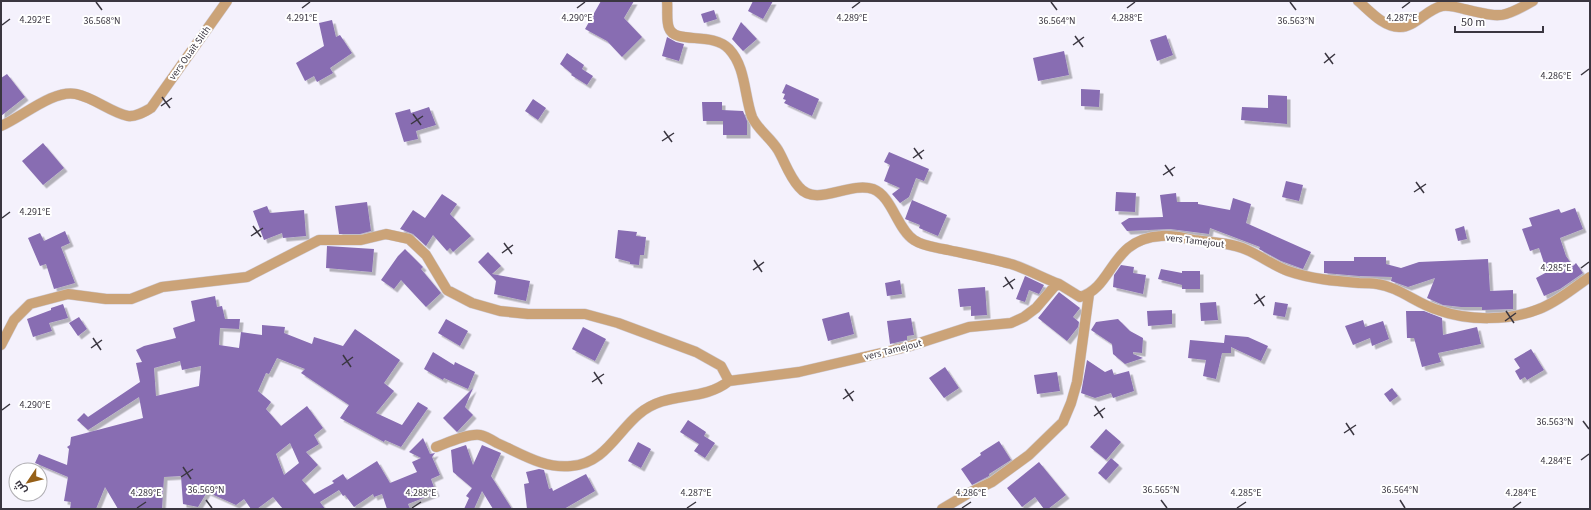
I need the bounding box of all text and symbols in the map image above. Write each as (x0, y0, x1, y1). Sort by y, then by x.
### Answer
scale bar (1455, 8, 1543, 34)
text: 4.291°E (287, 11, 317, 25)
text: 4.290°E (562, 11, 592, 25)
text: 4.289°E (837, 11, 867, 25)
text: 4.288°E (1112, 11, 1142, 25)
text: 4.287°E (1387, 11, 1417, 25)
text: 4.292°E (20, 13, 50, 27)
text: 36.568°N (83, 14, 121, 28)
text: 36.564°N (1038, 14, 1076, 28)
text: 36.563°N (1277, 14, 1315, 28)
text: 50 m (1461, 14, 1485, 31)
street label: vers Ouaït Slith (166, 23, 214, 83)
text: 4.286°E (1541, 69, 1571, 83)
text: 4.291°E (20, 205, 50, 219)
street label: vers Tamejout (1165, 230, 1226, 252)
text: 4.285°E (1541, 261, 1571, 275)
street label: vers Tamejout (863, 336, 924, 364)
text: 4.290°E (20, 398, 50, 412)
text: 36.563°N (1536, 415, 1574, 429)
text: 4.284°E (1541, 454, 1571, 468)
north arrow (8, 462, 48, 502)
text: ش (10, 477, 30, 498)
text: 36.569°N (187, 483, 225, 497)
text: 36.565°N (1142, 483, 1180, 497)
text: 36.564°N (1381, 483, 1419, 497)
text: 4.289°E (131, 486, 161, 500)
text: 4.288°E (406, 486, 436, 500)
text: 4.287°E (681, 486, 711, 500)
text: 4.286°E (956, 486, 986, 500)
text: 4.285°E (1231, 486, 1261, 500)
text: 4.284°E (1506, 486, 1536, 500)

